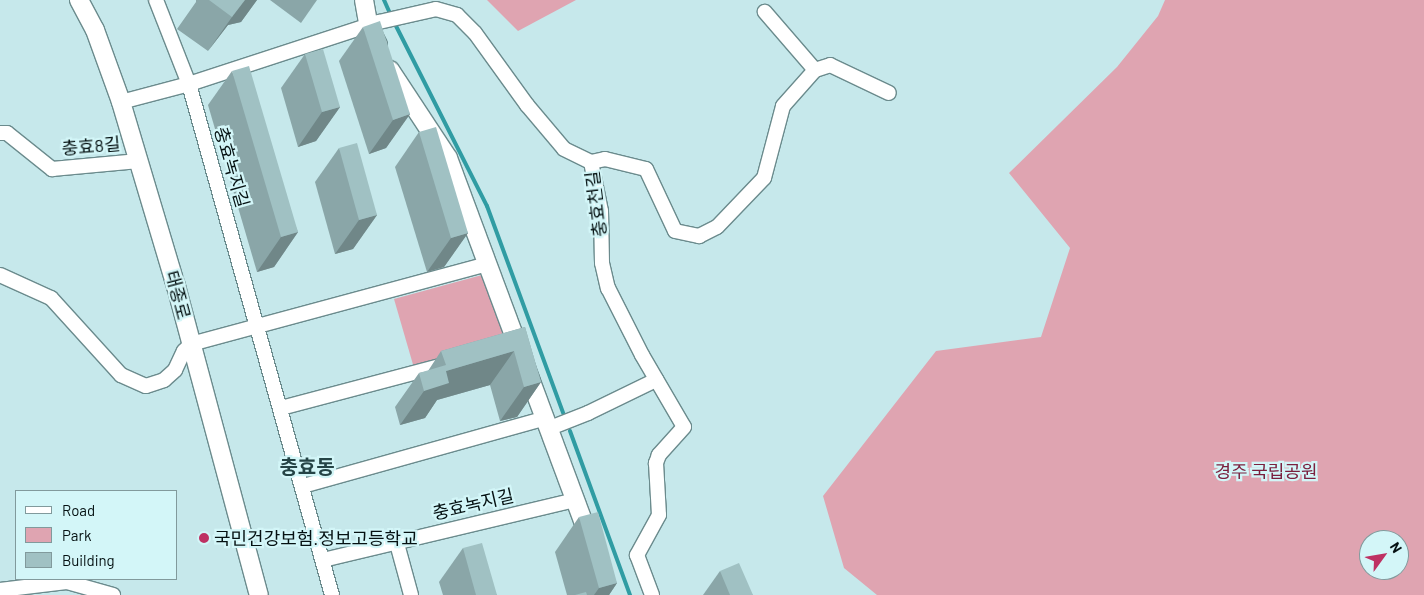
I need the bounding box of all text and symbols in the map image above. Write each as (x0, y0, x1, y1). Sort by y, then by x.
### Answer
street label: 충효녹지길 (210, 124, 254, 210)
street label: 충효8길 (61, 133, 121, 159)
street label: 충효천길 (581, 170, 611, 238)
street label: 태종로 (161, 268, 195, 322)
district label: 충효동 (279, 454, 335, 478)
park label: 경주 국립공원 (1215, 460, 1317, 482)
street label: 충효녹지길 (430, 484, 516, 524)
legend (15, 490, 178, 580)
text: Road (62, 501, 95, 519)
text: Park (62, 526, 91, 544)
place label: 국민건강보험.정보고등학교 (214, 527, 418, 549)
north arrow (1359, 530, 1409, 580)
marker: 국민건강보험.정보고등학교 (198, 532, 210, 544)
text: N (1387, 539, 1406, 556)
text: Building (62, 551, 115, 569)

